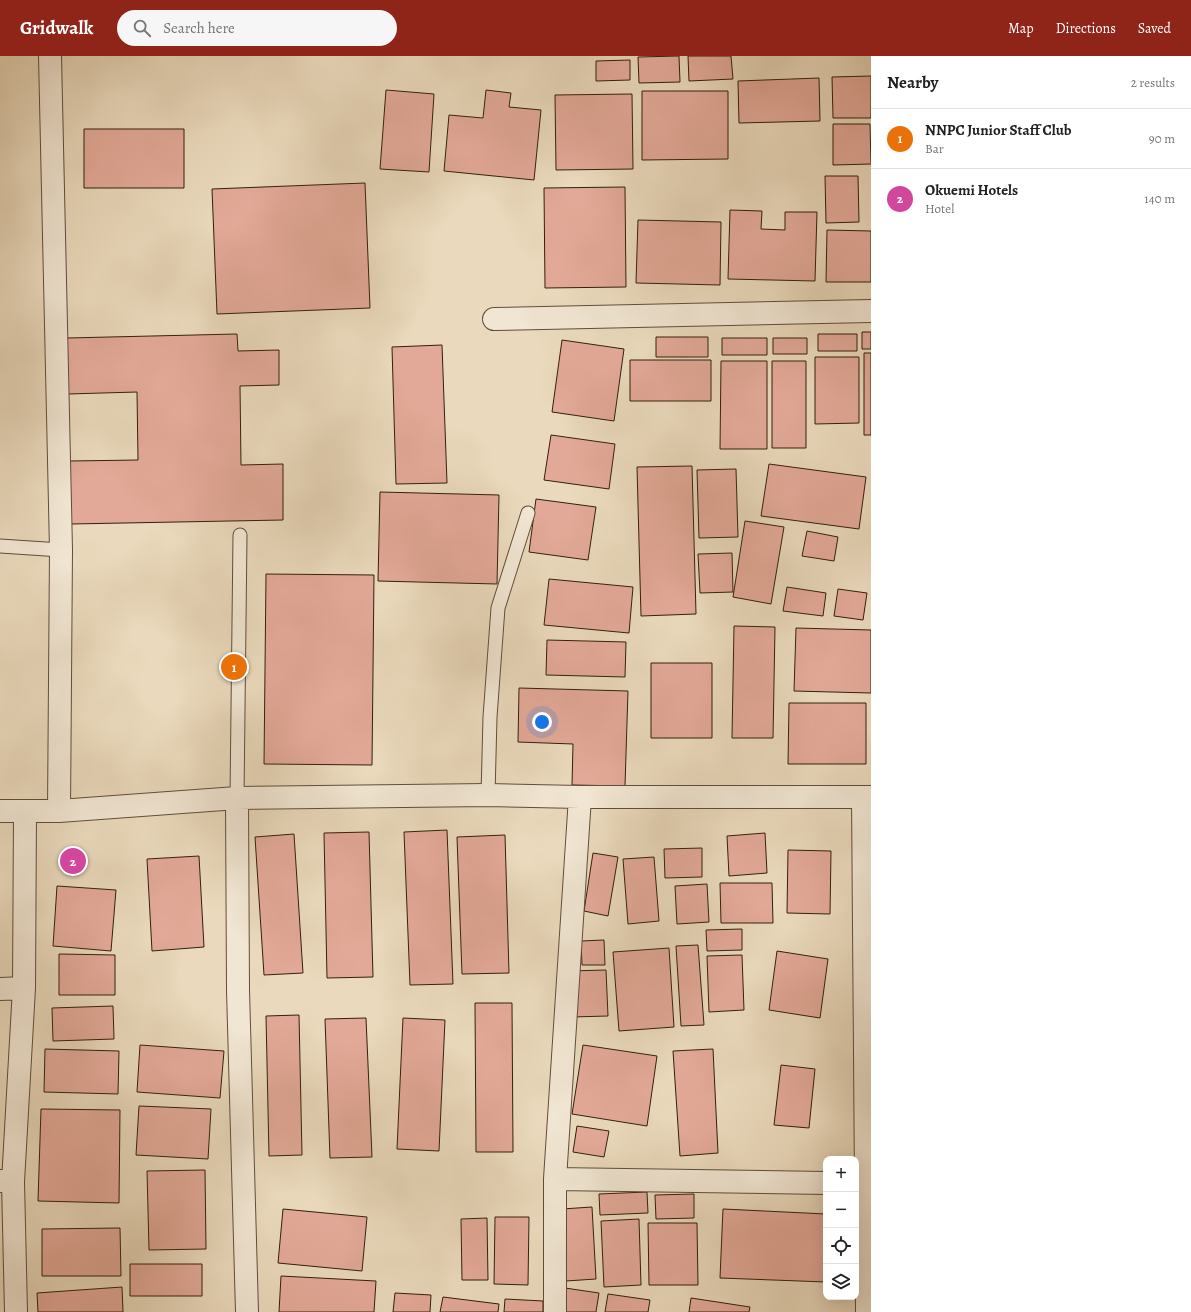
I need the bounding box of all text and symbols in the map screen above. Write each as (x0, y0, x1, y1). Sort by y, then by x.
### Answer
search box (117, 10, 397, 46)
text: Gridwalk (20, 15, 93, 41)
icon: search (131, 17, 153, 39)
text: Search here (163, 18, 235, 38)
text: Map (1008, 19, 1034, 38)
text: Directions (1056, 19, 1116, 38)
text: Saved (1138, 19, 1171, 38)
text: Nearby (887, 71, 938, 94)
text: 2 results (1131, 74, 1175, 91)
text: NNPC Junior Staff Club (925, 120, 1072, 140)
text: 1 (898, 130, 902, 147)
text: 90 m (1149, 130, 1175, 147)
text: Bar (925, 140, 944, 157)
text: Okuemi Hotels (925, 180, 1018, 200)
text: 2 (897, 190, 903, 207)
text: 140 m (1144, 190, 1175, 207)
text: Hotel (925, 200, 954, 217)
pin: 1 (221, 652, 247, 682)
your location (532, 712, 552, 732)
pin: 2 (60, 846, 86, 876)
map controls (823, 1156, 859, 1300)
button: + (823, 1156, 859, 1192)
button: − (823, 1192, 859, 1228)
button: locate (823, 1228, 859, 1264)
button: layers (823, 1264, 859, 1300)

